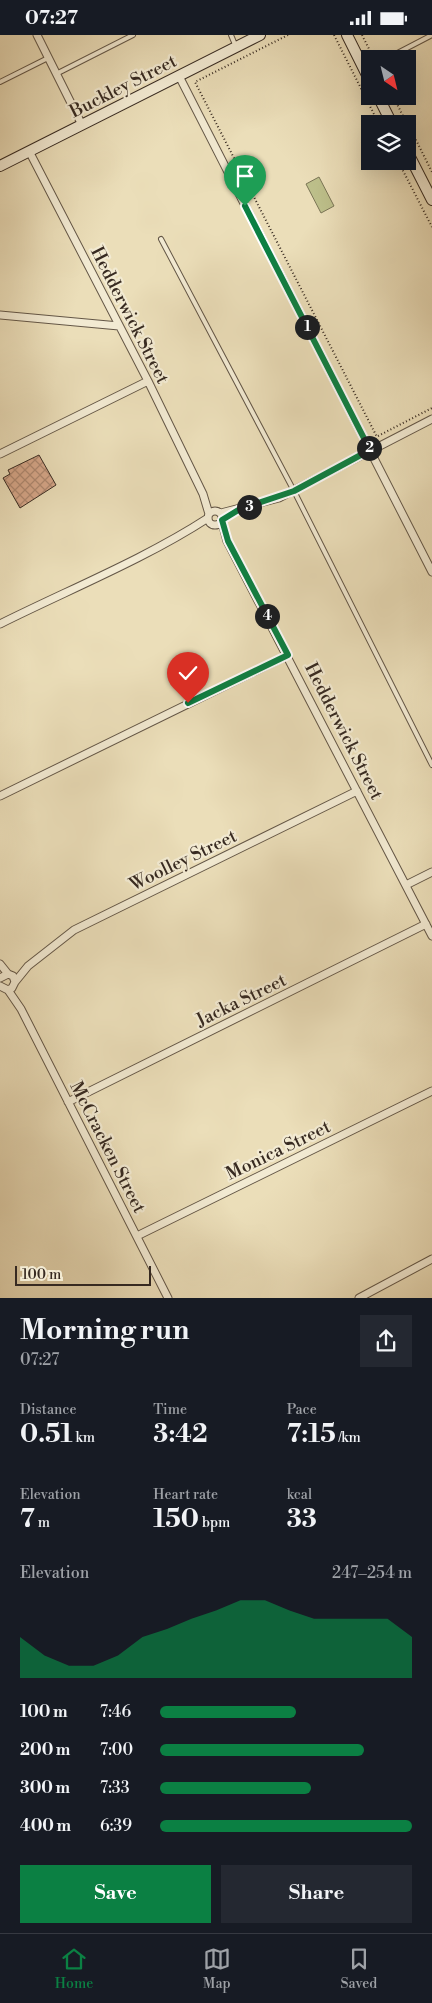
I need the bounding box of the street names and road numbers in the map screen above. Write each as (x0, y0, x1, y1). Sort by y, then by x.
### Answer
street label: Buckley Street (65, 49, 181, 124)
street label: Hedderwick Street (85, 243, 174, 388)
street label: Hedderwick Street (299, 659, 388, 804)
street label: Woolley Street (125, 824, 241, 897)
street label: Jacka Street (191, 968, 291, 1033)
street label: McCracken Street (64, 1077, 151, 1218)
street label: Monica Street (222, 1115, 335, 1186)

